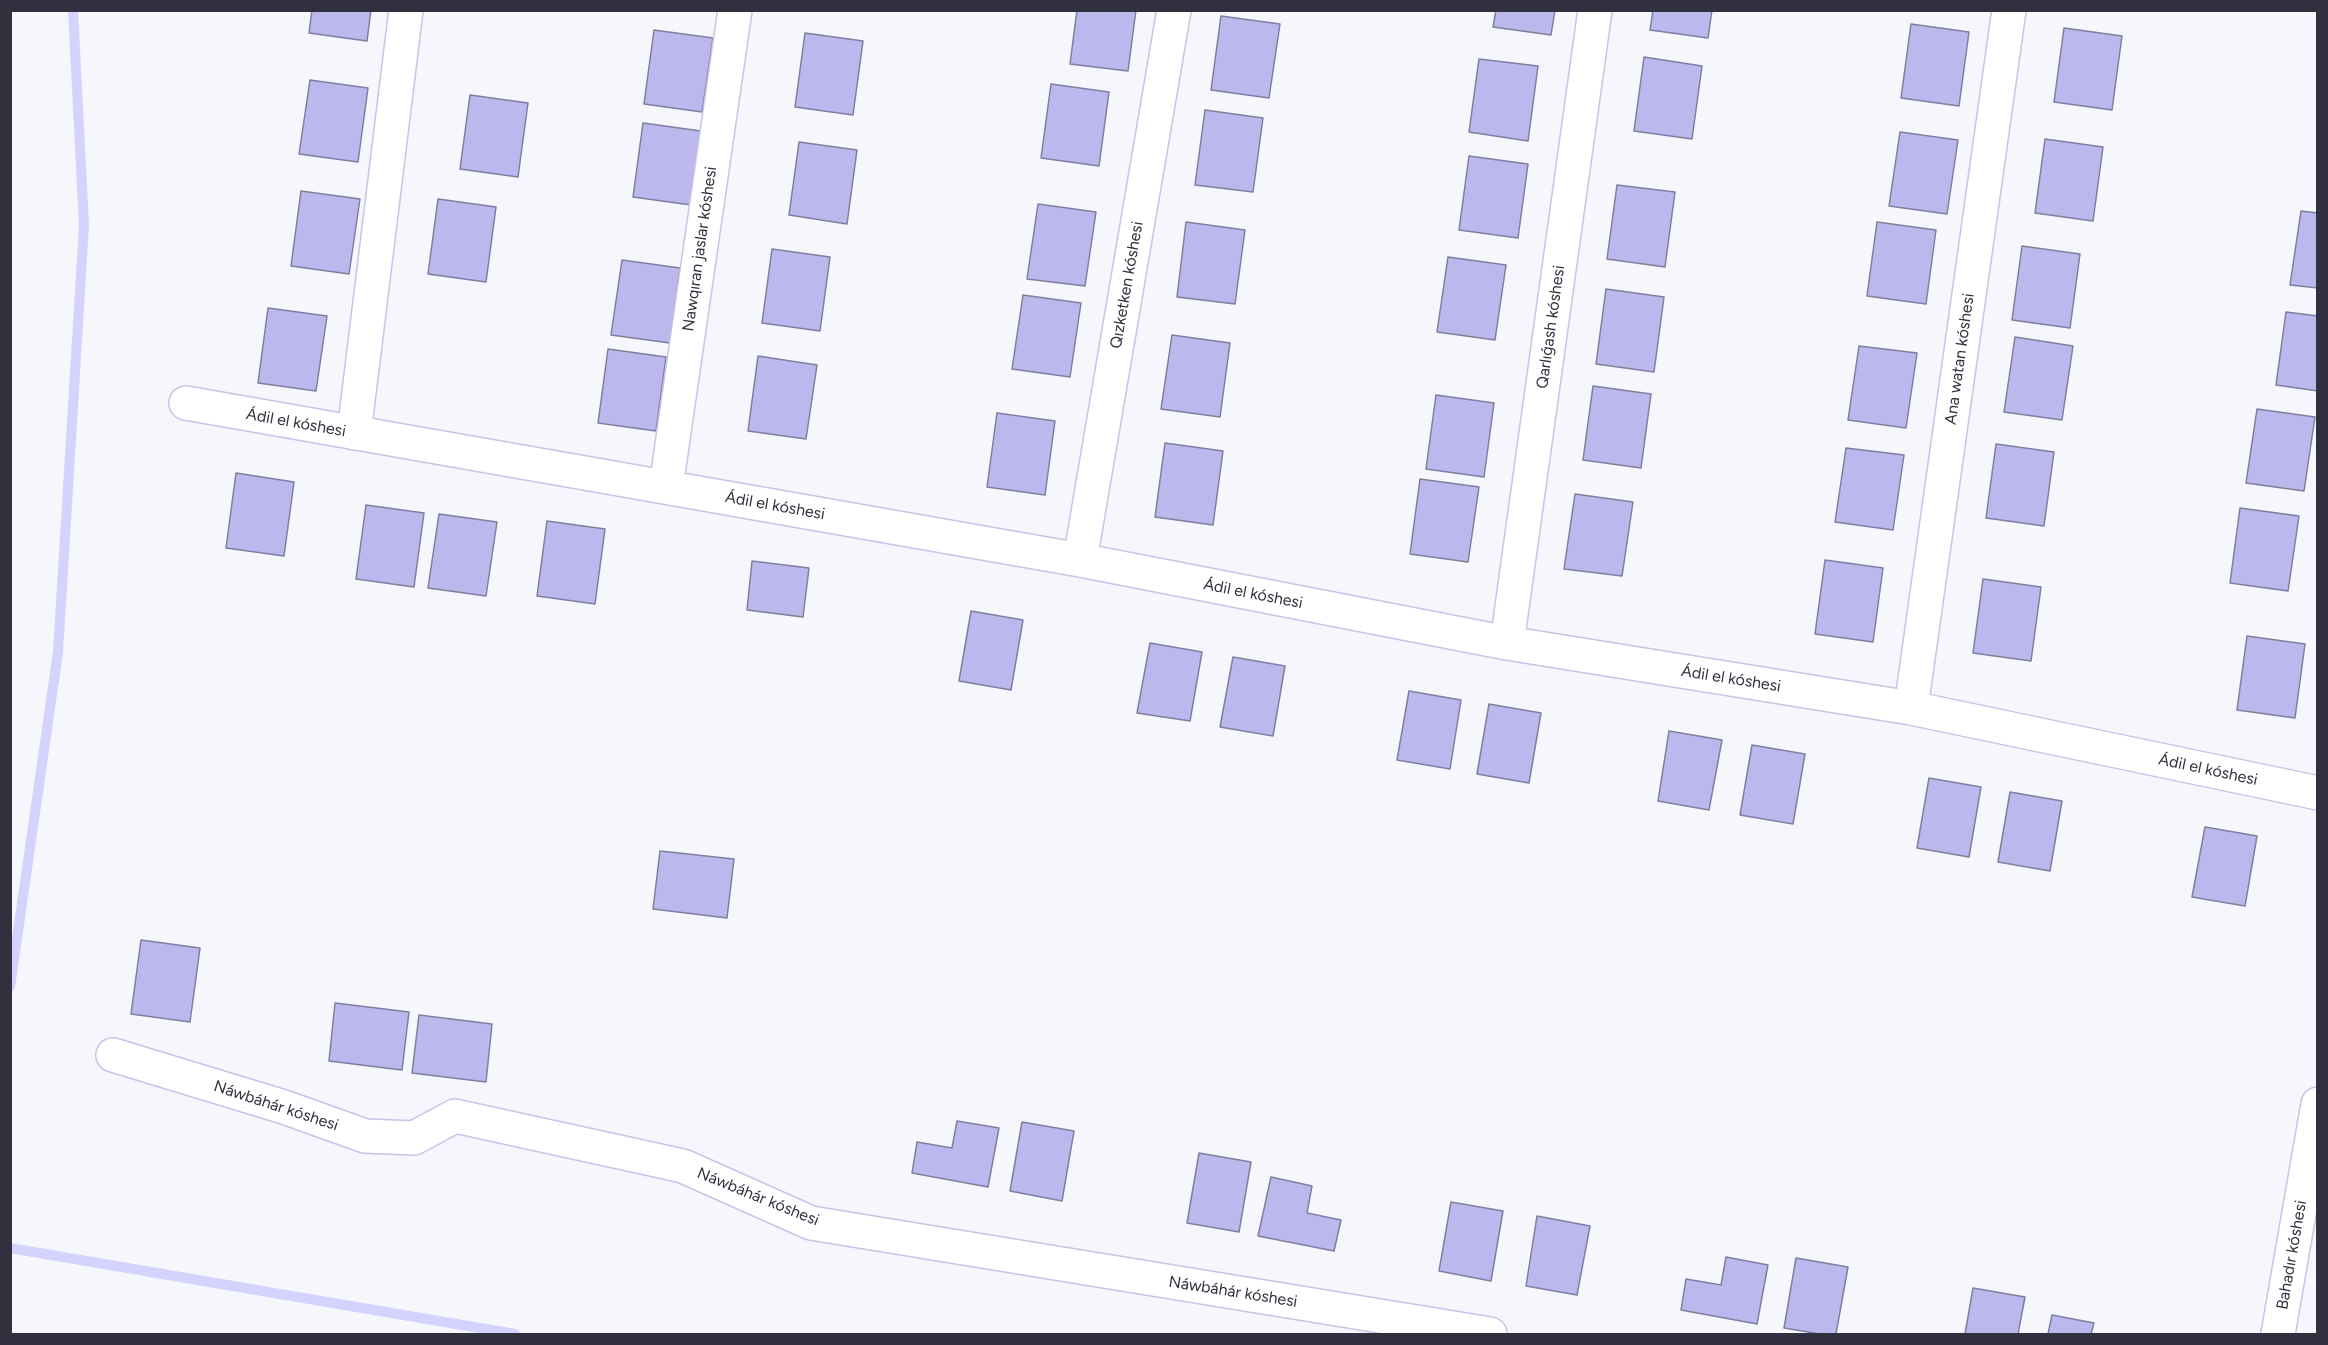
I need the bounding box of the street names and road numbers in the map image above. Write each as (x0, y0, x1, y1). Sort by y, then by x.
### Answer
street label: Nawqıran jaslar kóshesi (679, 165, 721, 333)
street label: Qızketken kóshesi (1106, 220, 1148, 350)
street label: Qarlıǵash kóshesi (1533, 264, 1569, 390)
street label: Ana watan kóshesi (1941, 292, 1979, 426)
street label: Ádil el kóshesi (245, 405, 347, 441)
street label: Ádil el kóshesi (724, 488, 826, 524)
street label: Ádil el kóshesi (1202, 575, 1304, 613)
street label: Ádil el kóshesi (1680, 662, 1782, 696)
street label: Ádil el kóshesi (2157, 750, 2259, 790)
street label: Náwbáhár kóshesi (211, 1077, 341, 1135)
street label: Náwbáhár kóshesi (694, 1164, 822, 1230)
street label: Bahadır kóshesi (2273, 1199, 2311, 1311)
street label: Náwbáhár kóshesi (1167, 1272, 1299, 1312)

